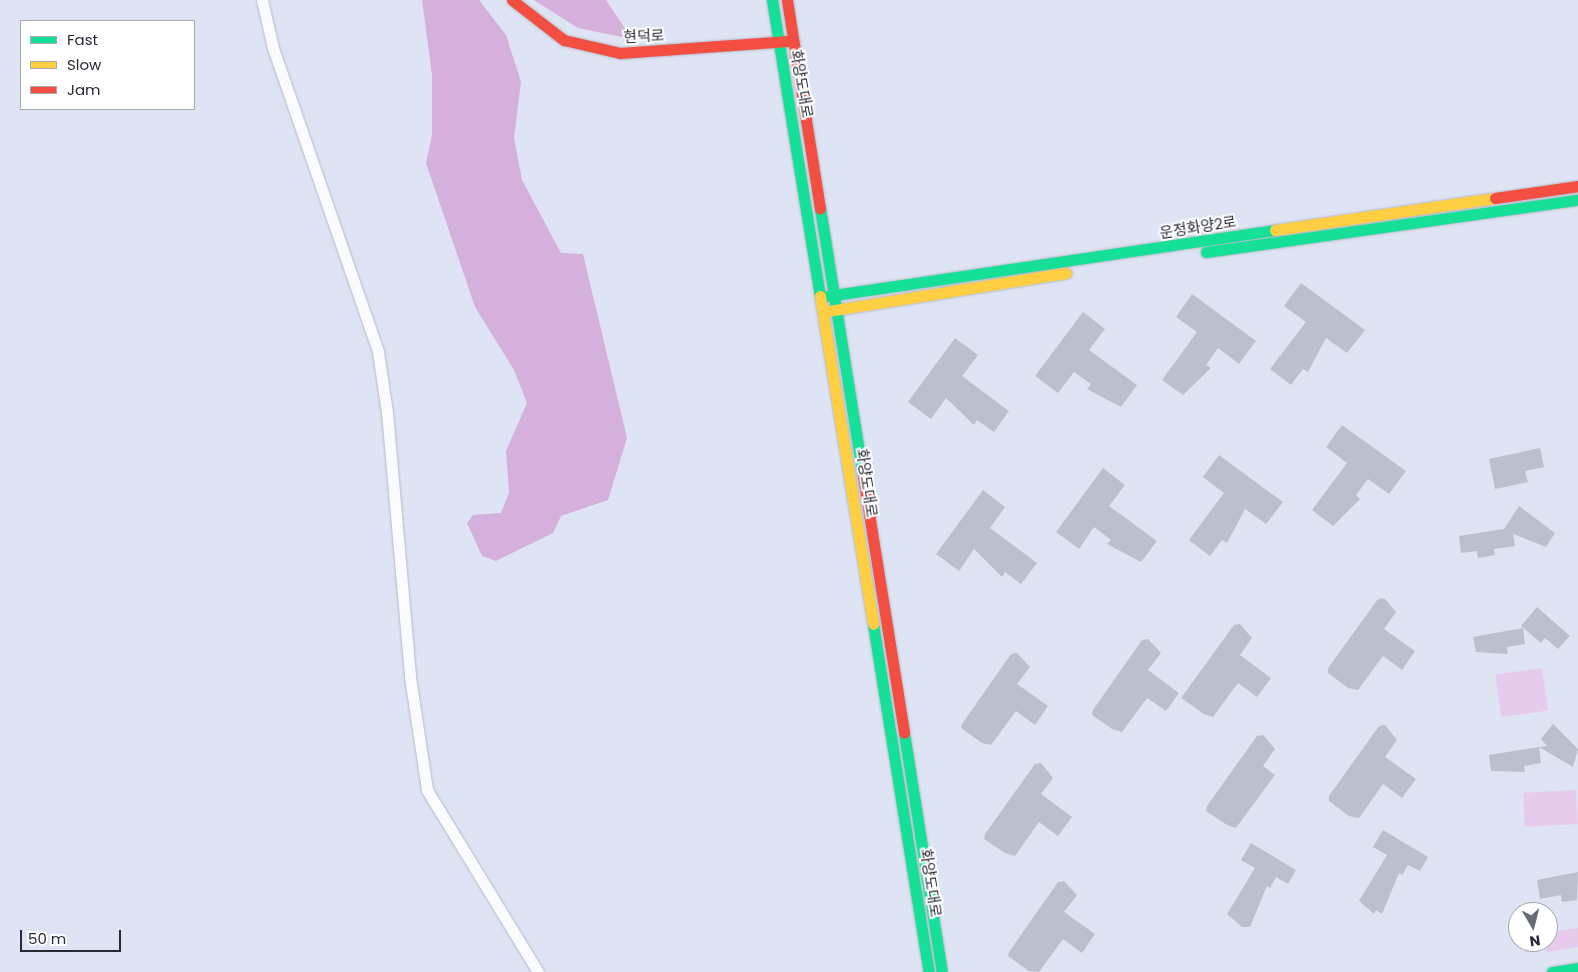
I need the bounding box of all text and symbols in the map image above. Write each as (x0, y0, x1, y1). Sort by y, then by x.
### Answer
legend (20, 20, 195, 110)
street label: 현덕로 (623, 26, 665, 46)
text: Fast (67, 29, 98, 50)
street label: 화양도대로 (787, 48, 817, 120)
text: Slow (67, 54, 101, 75)
text: Jam (67, 79, 101, 100)
street label: 운정화양2로 (1158, 212, 1238, 242)
street label: 화양도대로 (853, 448, 881, 518)
street label: 화양도대로 (917, 848, 945, 918)
north arrow (1508, 902, 1558, 952)
scale bar (22, 920, 124, 952)
text: 50 m (28, 928, 66, 949)
text: N (1528, 930, 1542, 951)

